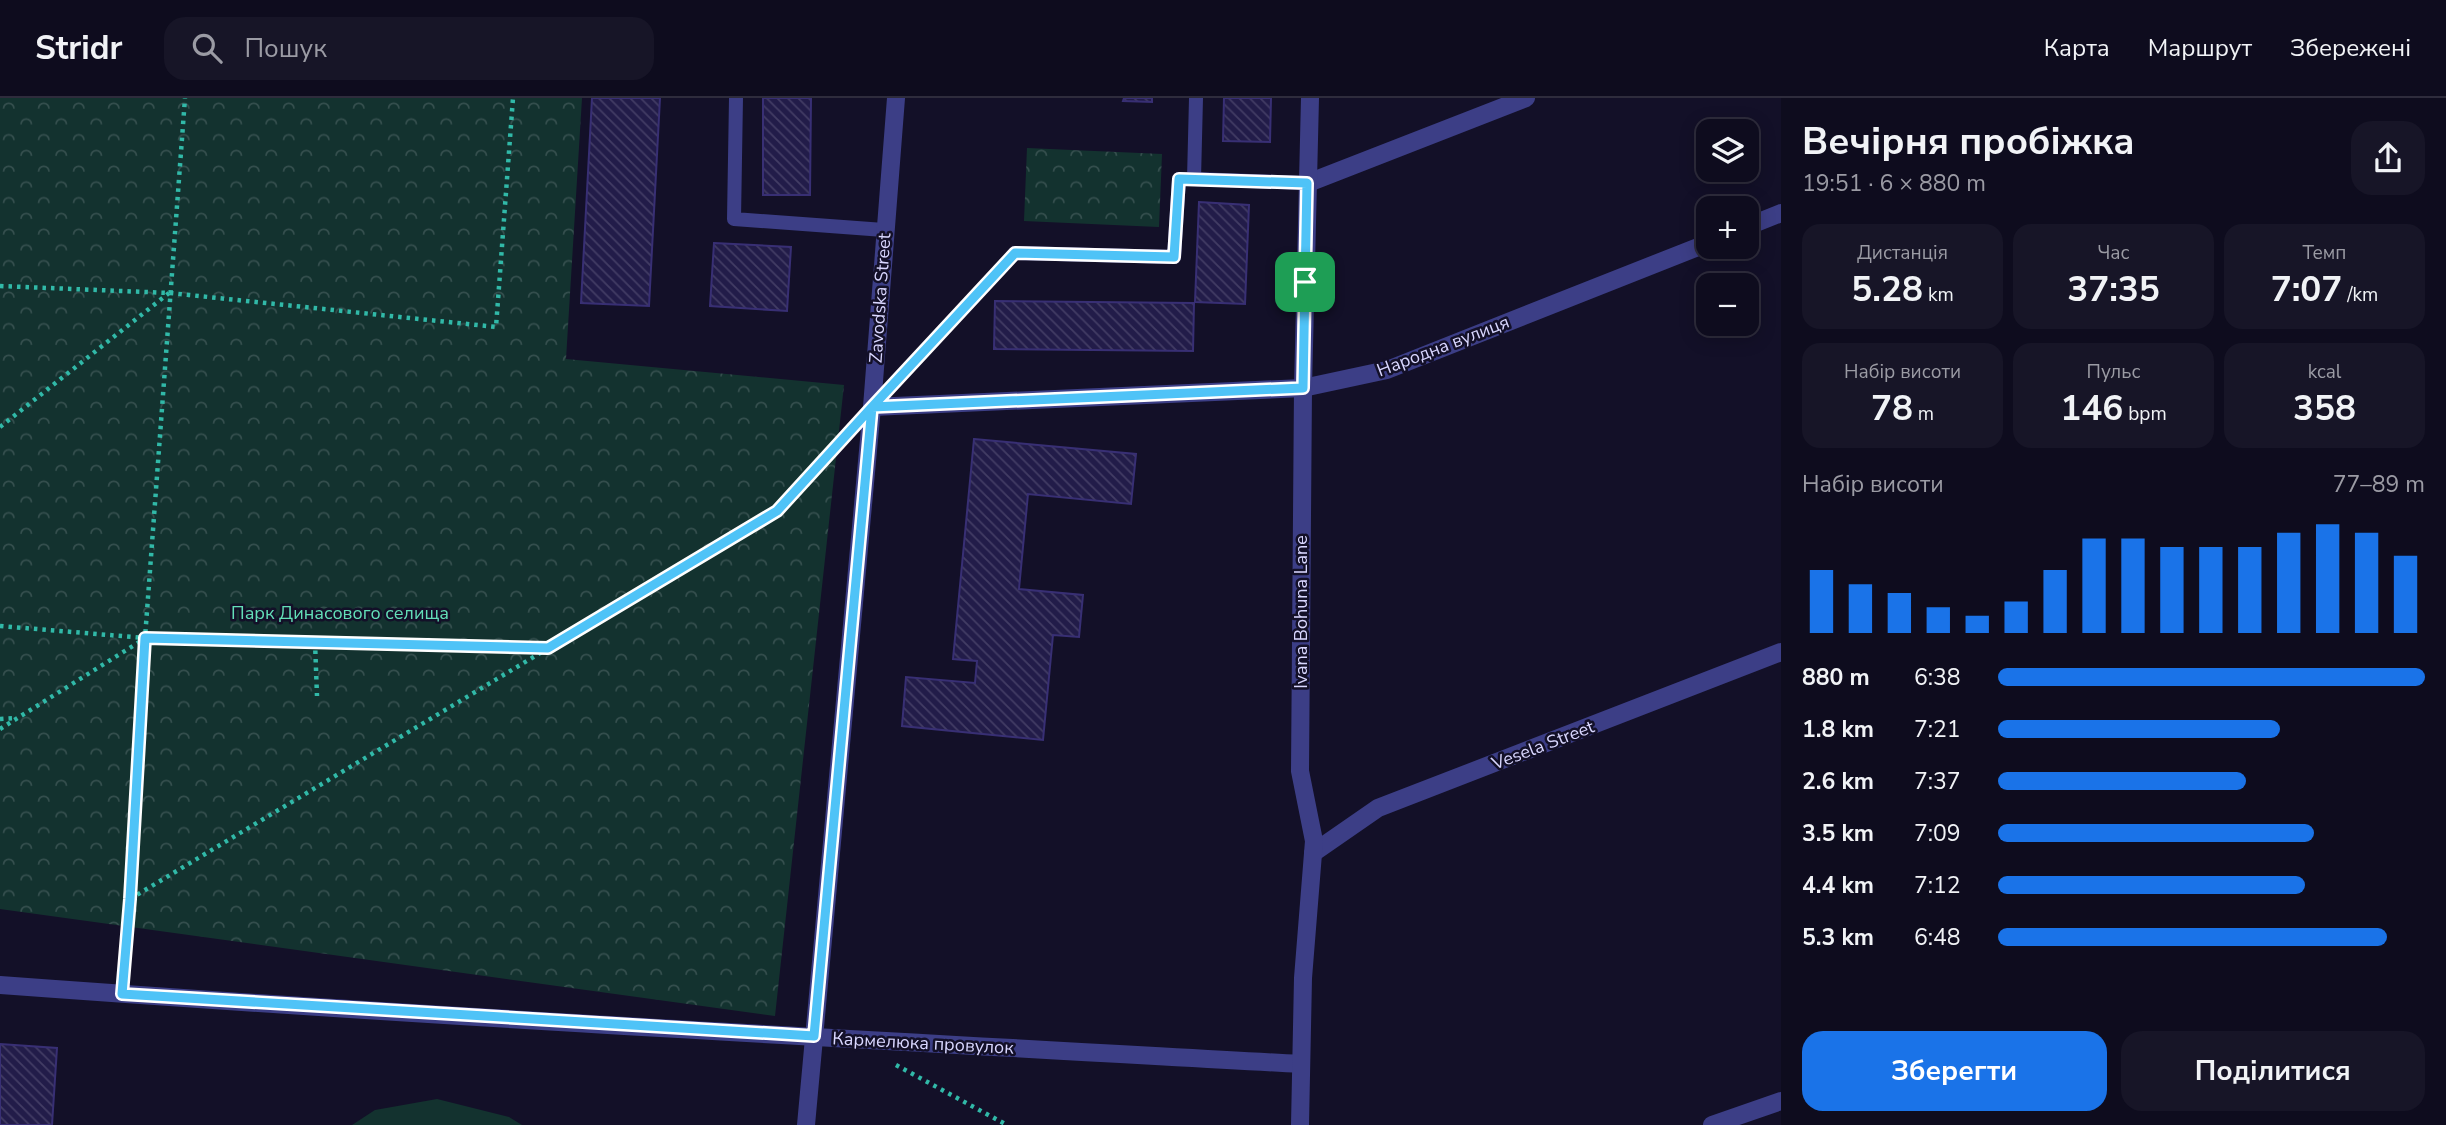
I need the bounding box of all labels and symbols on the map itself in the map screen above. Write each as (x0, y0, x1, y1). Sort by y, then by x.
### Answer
street label: Zavodska Street (863, 231, 897, 364)
pin (1275, 252, 1335, 312)
street label: Народна вулиця (1373, 310, 1513, 382)
street label: Ivana Bohuna Lane (1289, 535, 1313, 689)
park label: Парк Динасового селища (231, 601, 449, 625)
street label: Vesela Street (1487, 714, 1598, 776)
street label: Кармелюка провулок (832, 1026, 1015, 1060)

